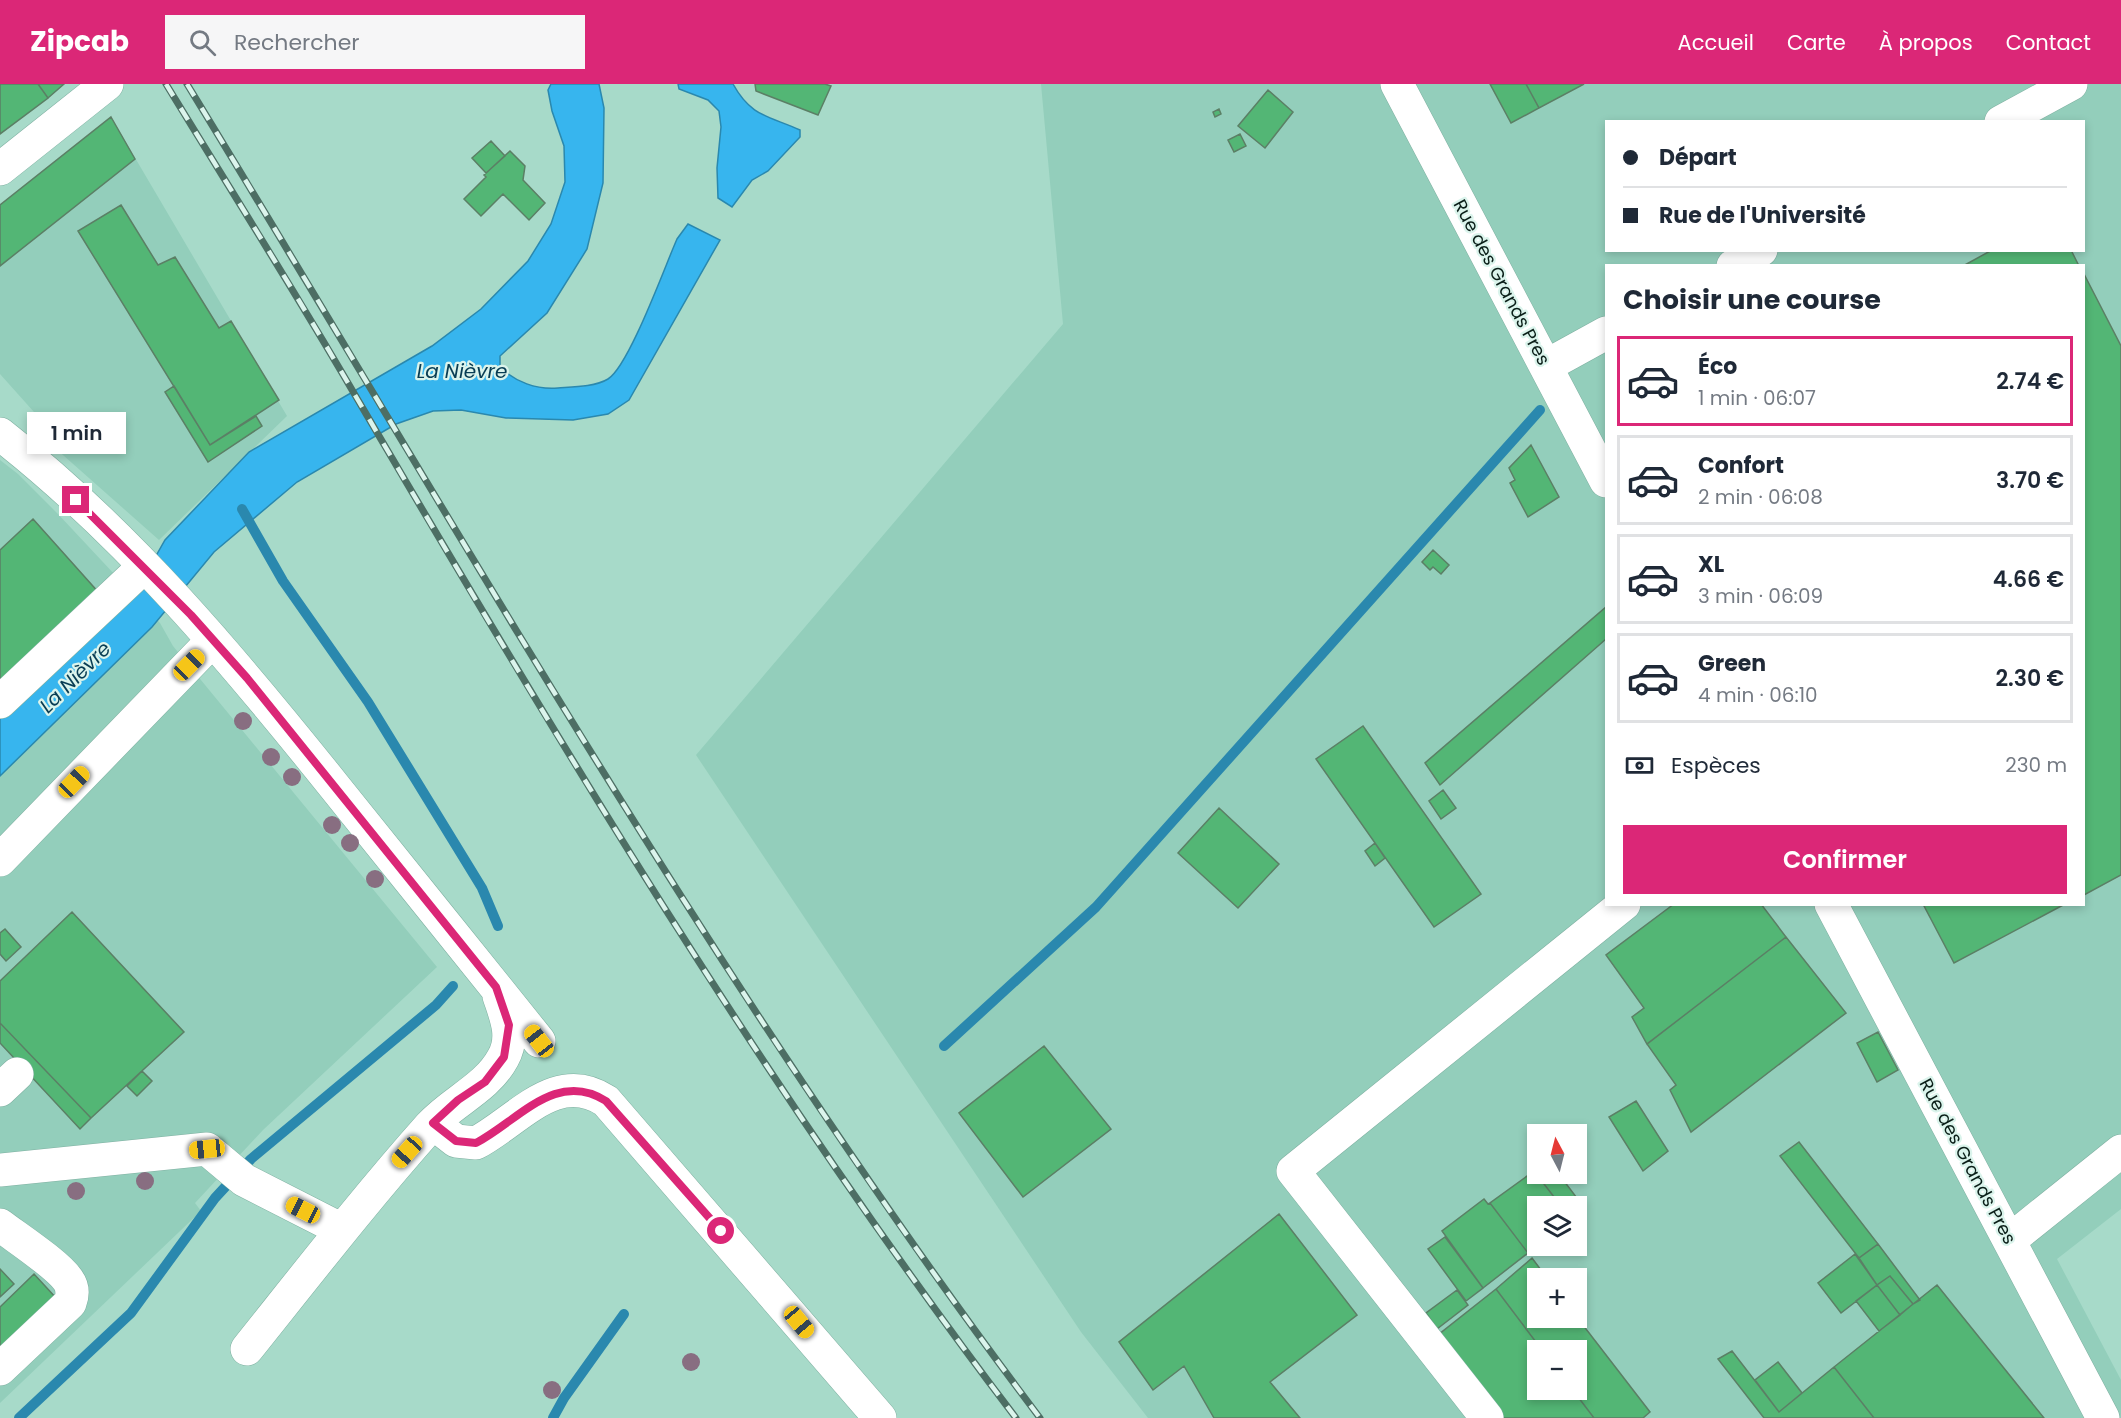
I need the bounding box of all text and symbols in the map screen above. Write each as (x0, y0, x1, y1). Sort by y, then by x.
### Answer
search box (165, 15, 585, 69)
text: Zipcab (30, 22, 129, 61)
icon: search (186, 26, 219, 59)
text: Rechercher (234, 27, 360, 58)
text: Accueil (1677, 28, 1754, 57)
text: Carte (1787, 28, 1846, 57)
text: À propos (1879, 28, 1973, 57)
text: Contact (2006, 28, 2091, 57)
text: Départ (1659, 142, 1737, 173)
street label: Rue des Grands Pres (1448, 195, 1556, 369)
text: Rue de l'Université (1659, 200, 1866, 231)
text: Choisir une course (1623, 281, 1881, 318)
text: Éco (1698, 351, 1737, 382)
icon: car (1626, 354, 1680, 408)
water label: La Nièvre (417, 357, 507, 385)
text: 2.74 € (1996, 366, 2064, 397)
text: 1 min · 06:07 (1698, 384, 1816, 412)
callout: 1 min (26, 413, 125, 455)
text: 1 min (51, 419, 102, 447)
text: Confort (1698, 450, 1784, 481)
icon: car (1626, 453, 1680, 507)
text: 3.70 € (1996, 465, 2064, 496)
text: 2 min · 06:08 (1698, 483, 1823, 511)
route end (62, 486, 89, 513)
text: XL (1698, 549, 1724, 580)
icon: car (1626, 552, 1680, 606)
text: 4.66 € (1993, 564, 2064, 595)
text: 3 min · 06:09 (1698, 582, 1823, 610)
water label: La Nièvre (33, 635, 117, 719)
car (170, 646, 208, 684)
text: Green (1698, 648, 1766, 679)
icon: car (1626, 651, 1680, 705)
text: 2.30 € (1995, 663, 2064, 694)
text: 4 min · 06:10 (1698, 681, 1818, 709)
icon: cash (1623, 749, 1656, 782)
text: Espèces (1671, 750, 1761, 781)
text: 230 m (2005, 751, 2067, 779)
car (55, 763, 93, 801)
button: Confirmer (1623, 825, 2067, 894)
car (521, 1021, 557, 1061)
street label: Rue des Grands Pres (1914, 1074, 2022, 1248)
north arrow (1527, 1124, 1587, 1184)
map controls (1527, 1124, 1587, 1400)
car (388, 1133, 426, 1171)
car (188, 1138, 226, 1160)
car (283, 1194, 323, 1226)
button: layers (1527, 1196, 1587, 1256)
route start (707, 1217, 734, 1244)
button: + (1527, 1268, 1587, 1328)
car (781, 1302, 817, 1342)
button: − (1527, 1340, 1587, 1400)

